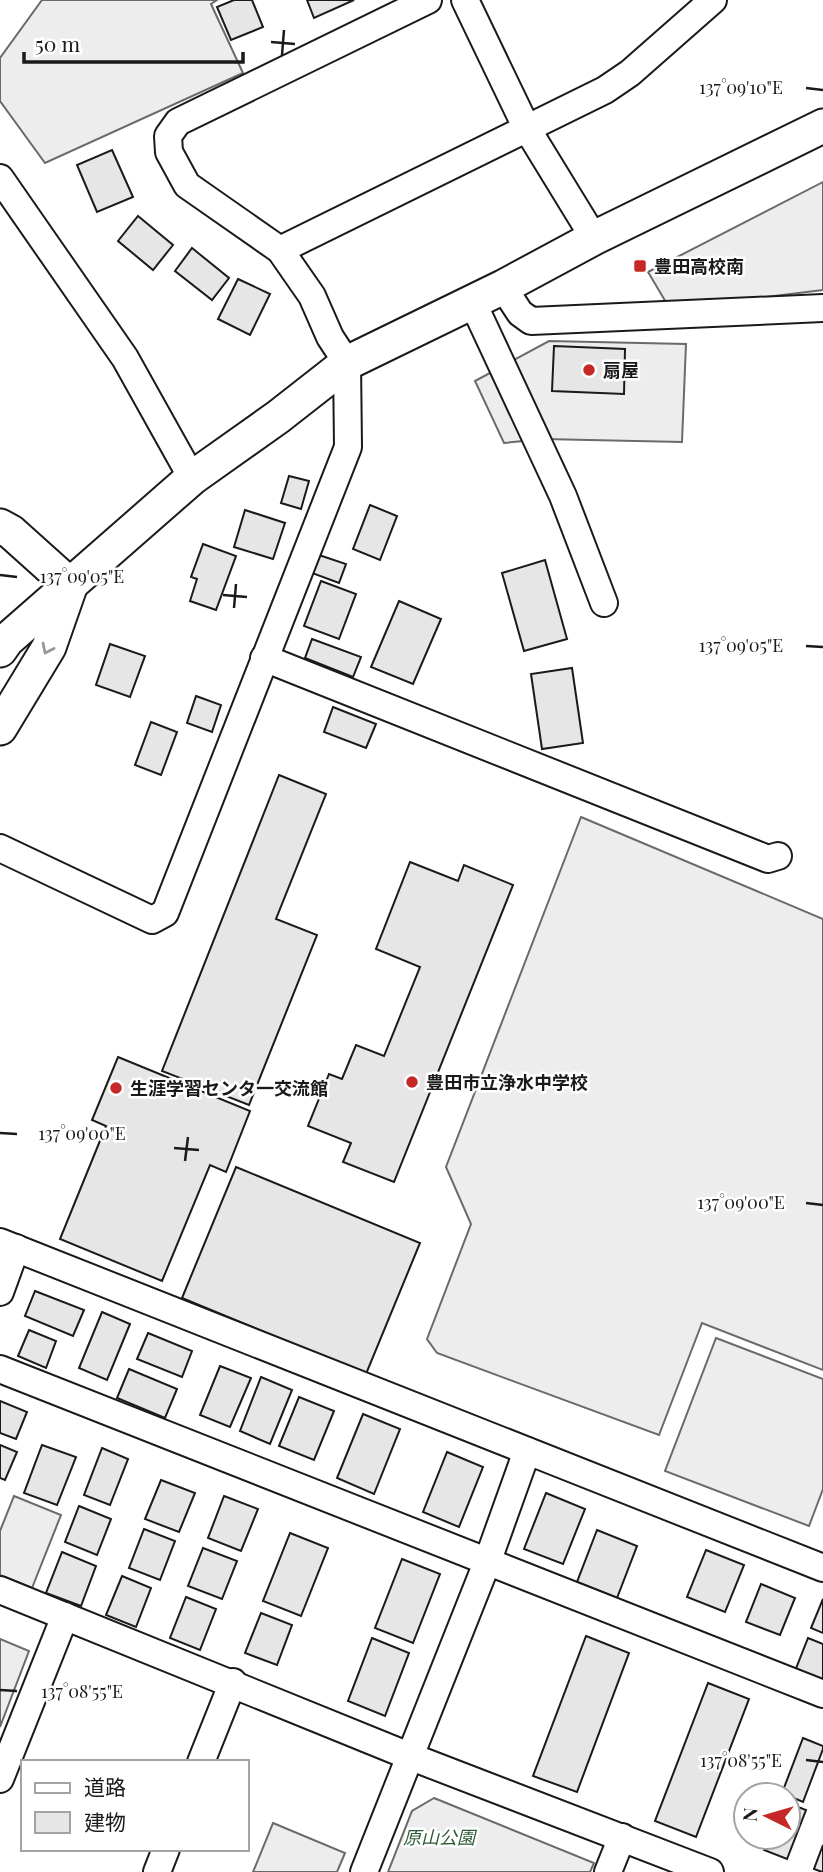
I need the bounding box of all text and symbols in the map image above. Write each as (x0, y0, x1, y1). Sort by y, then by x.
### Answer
scale bar (24, 21, 243, 65)
text: 50 m (35, 29, 81, 57)
text: 137°09'10"E (699, 75, 783, 99)
place label: 豊田高校南 (654, 254, 744, 278)
marker: 豊田高校南 (632, 258, 648, 274)
place label: 扇屋 (603, 358, 639, 382)
marker: 扇屋 (581, 362, 597, 378)
text: 137°09'05"E (40, 564, 124, 588)
text: 137°09'05"E (699, 633, 783, 657)
one-way arrow (42, 641, 56, 654)
place label: 豊田市立浄水中学校 (426, 1070, 588, 1094)
marker: 豊田市立浄水中学校 (404, 1074, 420, 1090)
place label: 生涯学習センタ一交流館 (130, 1076, 328, 1100)
marker: 生涯学習センタ一交流館 (108, 1080, 124, 1096)
text: 137°09'00"E (38, 1121, 126, 1145)
text: 137°09'00"E (697, 1190, 785, 1214)
text: 137°08'55"E (41, 1679, 123, 1703)
text: 137°08'55"E (700, 1748, 782, 1772)
legend (21, 1760, 248, 1851)
text: 道路 (84, 1772, 126, 1800)
north arrow (732, 1781, 802, 1851)
text: N (736, 1806, 763, 1822)
text: 建物 (84, 1807, 126, 1835)
park label: 原山公園 (403, 1825, 478, 1849)

